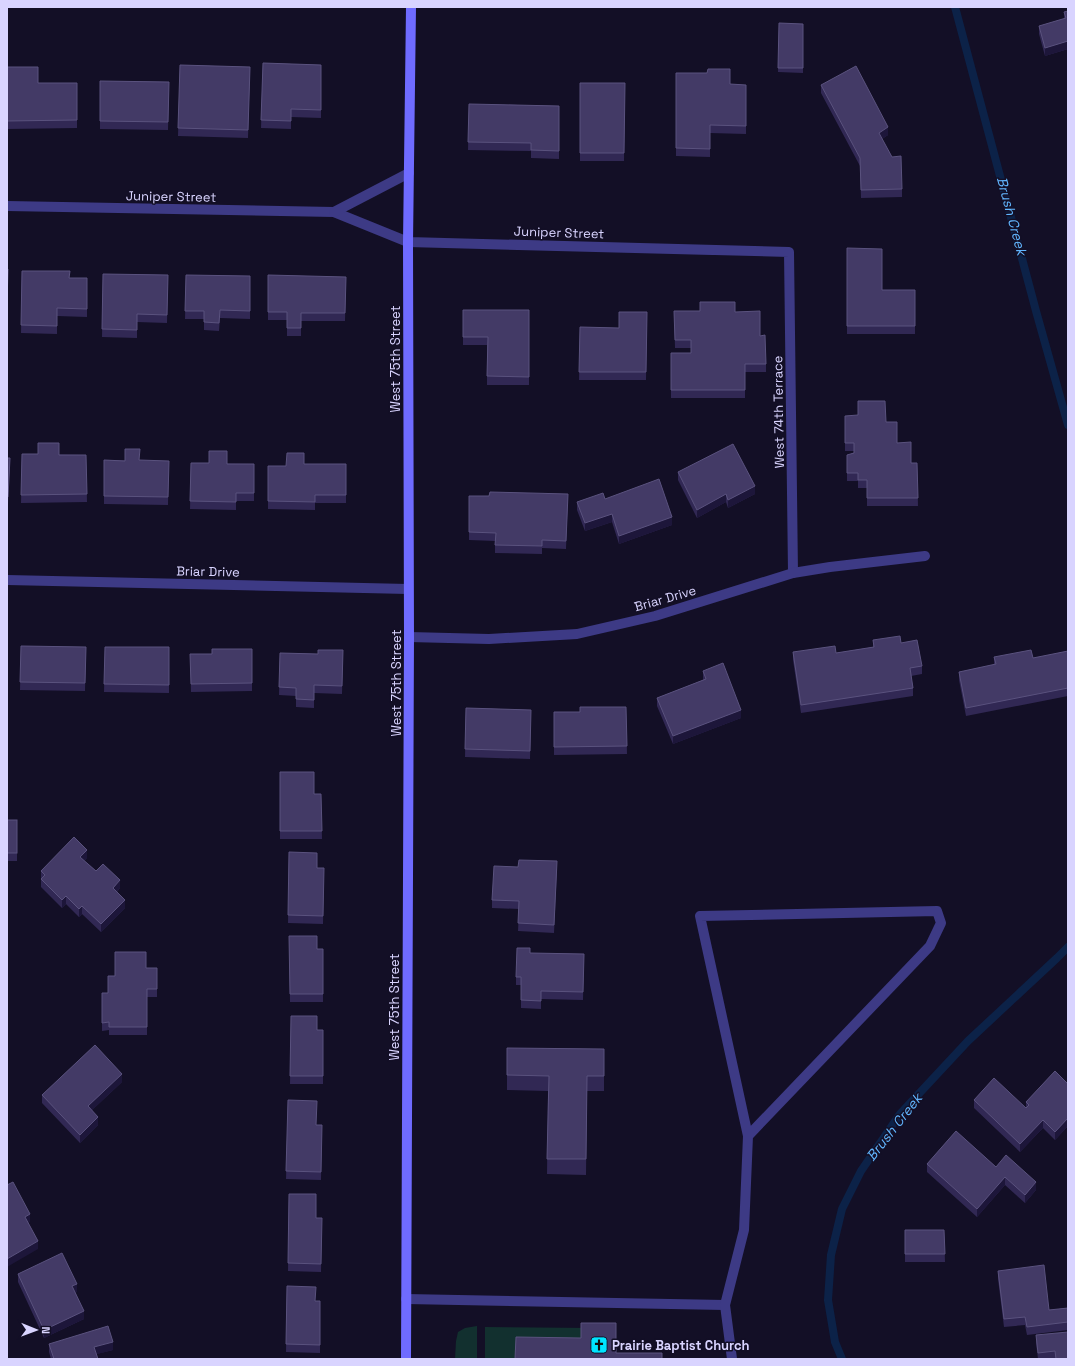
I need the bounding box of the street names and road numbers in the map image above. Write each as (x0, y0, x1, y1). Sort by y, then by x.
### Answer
street label: Juniper Street (126, 187, 216, 206)
street label: Juniper Street (513, 222, 605, 243)
street label: West 75th Street (387, 305, 404, 413)
street label: West 74th Terrace (769, 355, 788, 469)
street label: Briar Drive (176, 562, 240, 581)
street label: Briar Drive (632, 582, 698, 615)
street label: West 75th Street (388, 629, 405, 737)
street label: West 75th Street (386, 953, 403, 1061)

